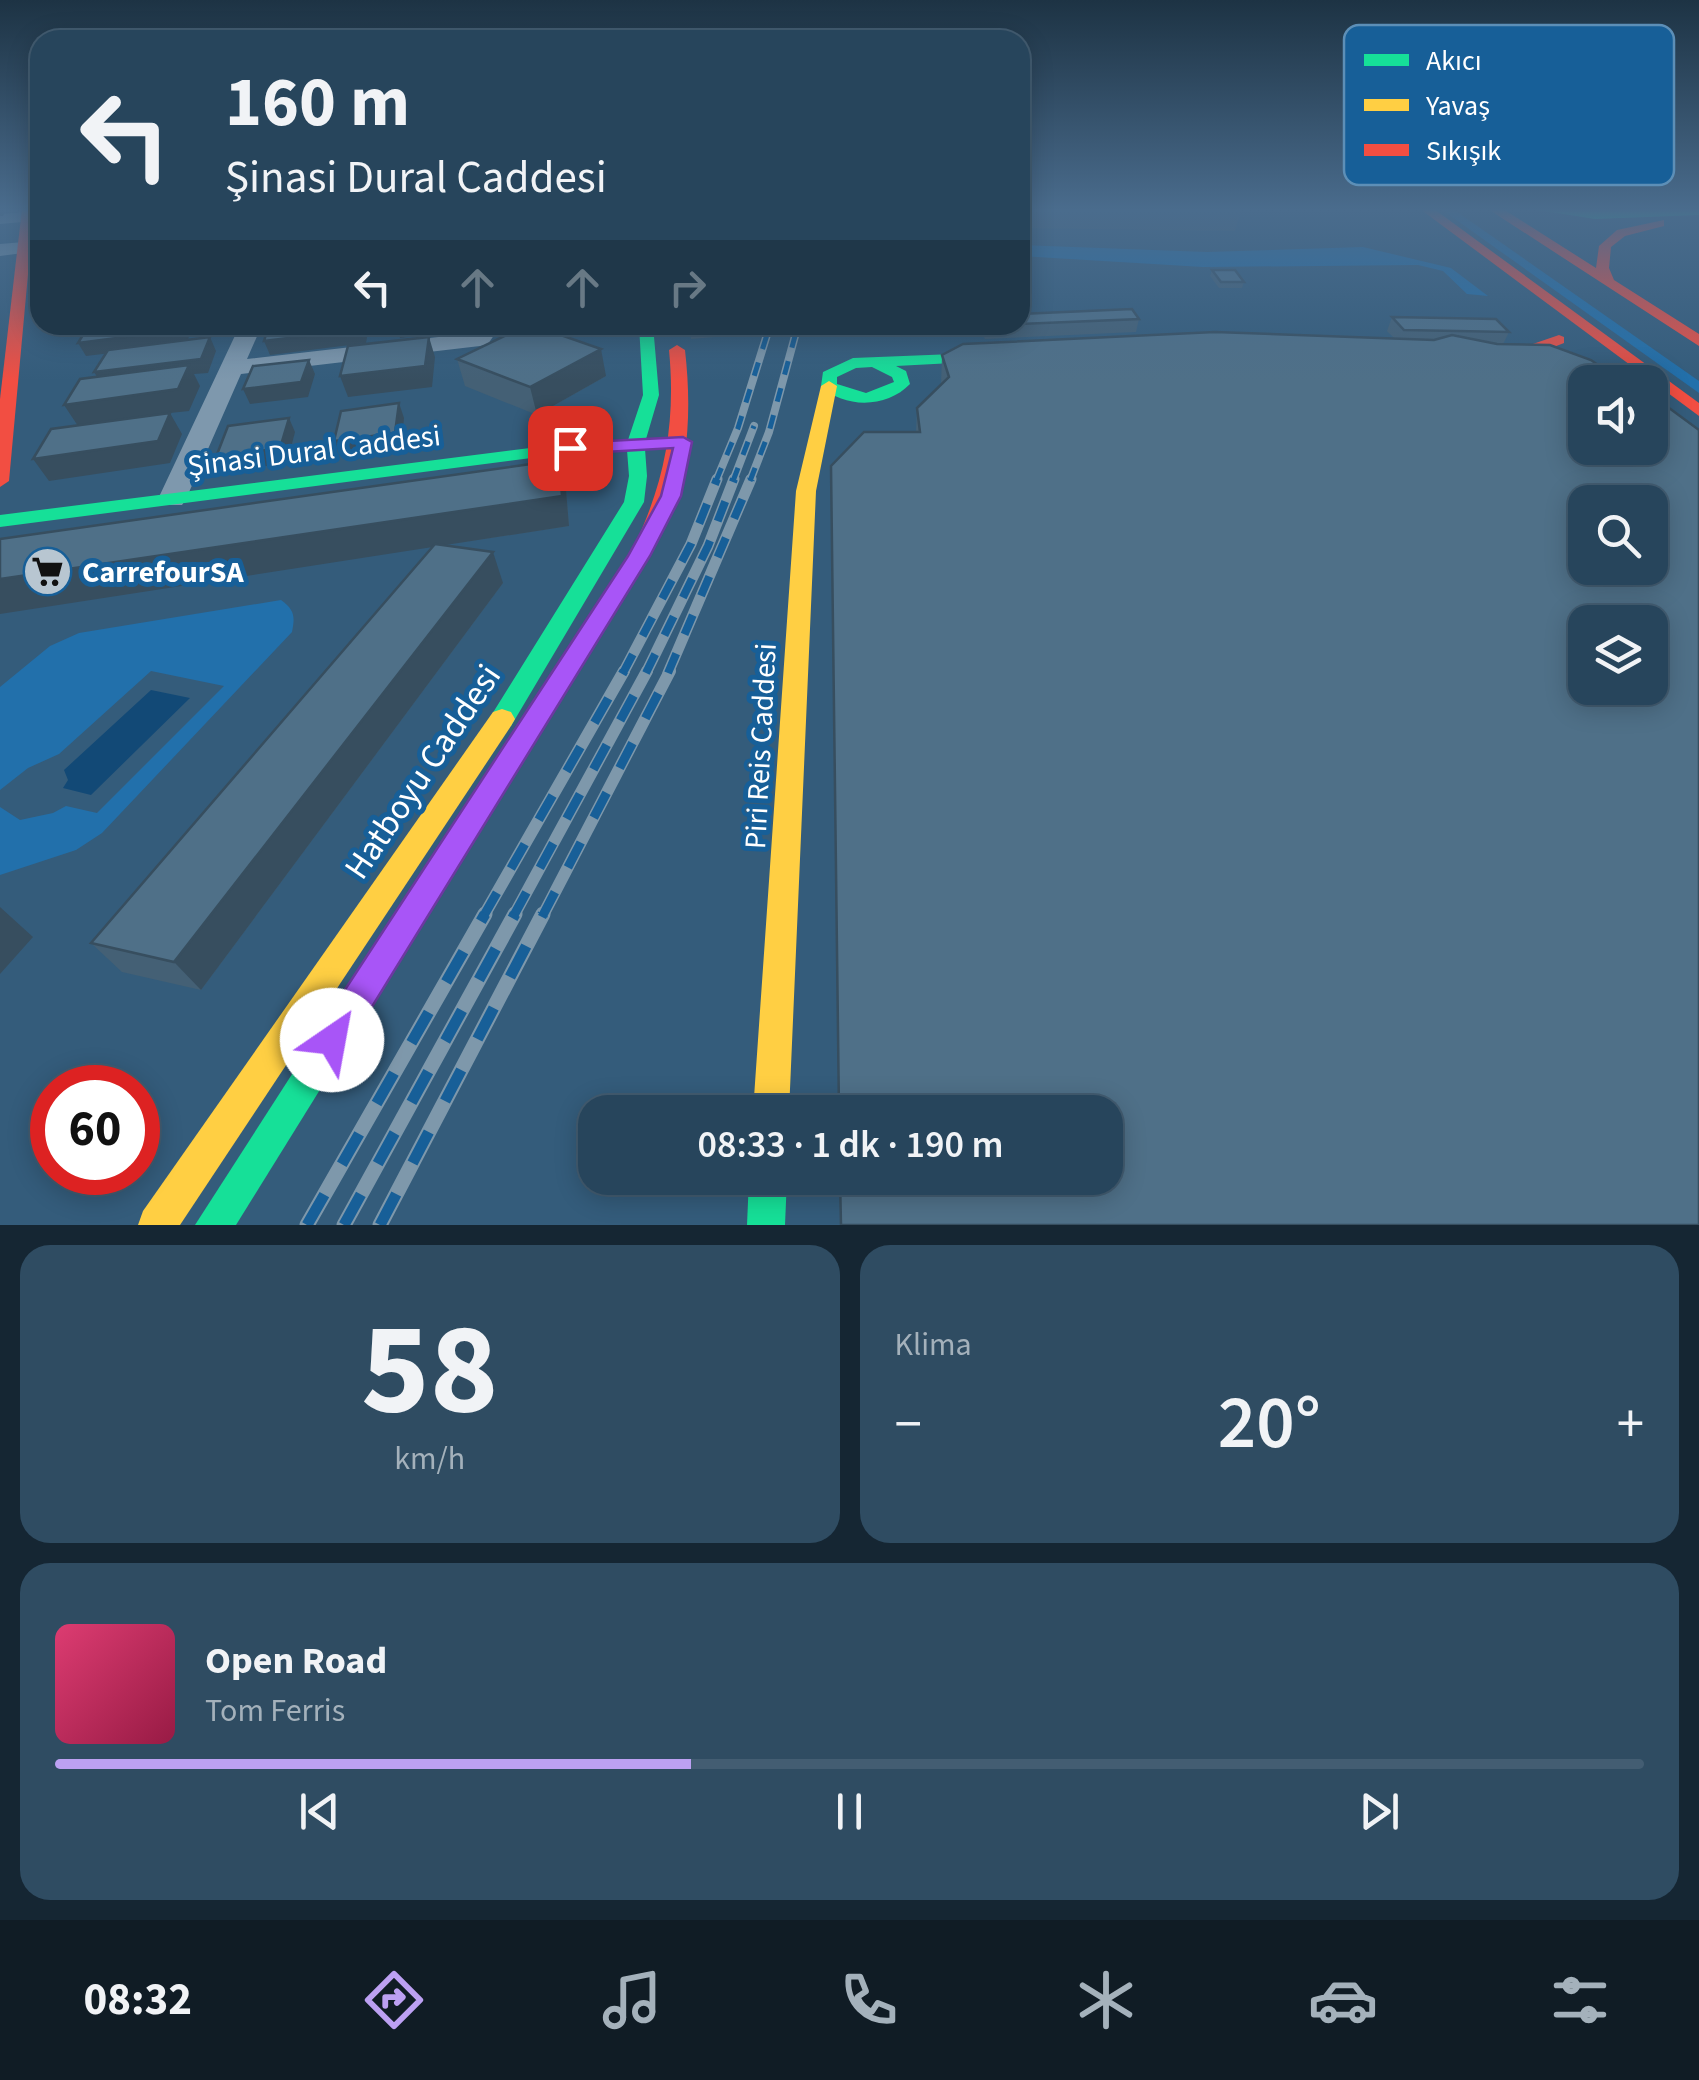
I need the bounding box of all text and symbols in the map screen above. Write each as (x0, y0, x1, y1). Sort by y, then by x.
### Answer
legend (1344, 25, 1674, 185)
text: Akıcı (1426, 41, 1482, 81)
text: 160 m (225, 53, 410, 153)
icon: left (60, 70, 190, 200)
text: Yavaş (1425, 86, 1490, 126)
text: Sıkışık (1426, 131, 1501, 171)
text: Şinasi Dural Caddesi (225, 146, 607, 210)
icon: left (345, 260, 400, 315)
icon: ahead (450, 260, 505, 315)
icon: ahead (555, 260, 610, 315)
icon: right (660, 260, 715, 315)
map controls (1568, 365, 1668, 705)
button: sound (1568, 365, 1668, 465)
pin (528, 406, 613, 491)
street label: Şinasi Dural Caddesi (185, 414, 443, 488)
icon: arrive (543, 421, 598, 476)
button: search (1568, 485, 1668, 585)
supermarket icon: CarrefourSA (21, 546, 73, 598)
place label: CarrefourSA (82, 551, 244, 594)
button: layers (1568, 605, 1668, 705)
street label: Piri Reis Caddesi (734, 642, 788, 850)
street label: Hatboyu Caddesi (333, 655, 513, 889)
position arrow (280, 988, 384, 1092)
speed limit sign: 60 (30, 1065, 160, 1195)
text: 08:33 · 1 dk · 190 m (697, 1118, 1004, 1172)
text: 58 (361, 1278, 498, 1463)
text: Klima (895, 1322, 972, 1368)
text: 20° (1218, 1370, 1321, 1477)
text: − (895, 1386, 922, 1464)
text: + (1617, 1386, 1644, 1464)
text: km/h (394, 1436, 465, 1482)
text: Open Road (205, 1634, 387, 1688)
text: Tom Ferris (205, 1688, 345, 1734)
icon: previous (292, 1784, 347, 1839)
icon: pause (822, 1784, 877, 1839)
icon: next (1352, 1784, 1407, 1839)
icon: directions (359, 1965, 429, 2035)
icon: music (597, 1965, 667, 2035)
icon: phone (834, 1965, 904, 2035)
icon: climate (1071, 1965, 1141, 2035)
icon: car (1308, 1965, 1378, 2035)
icon: filters (1545, 1965, 1615, 2035)
text: 08:32 (84, 1968, 192, 2032)

